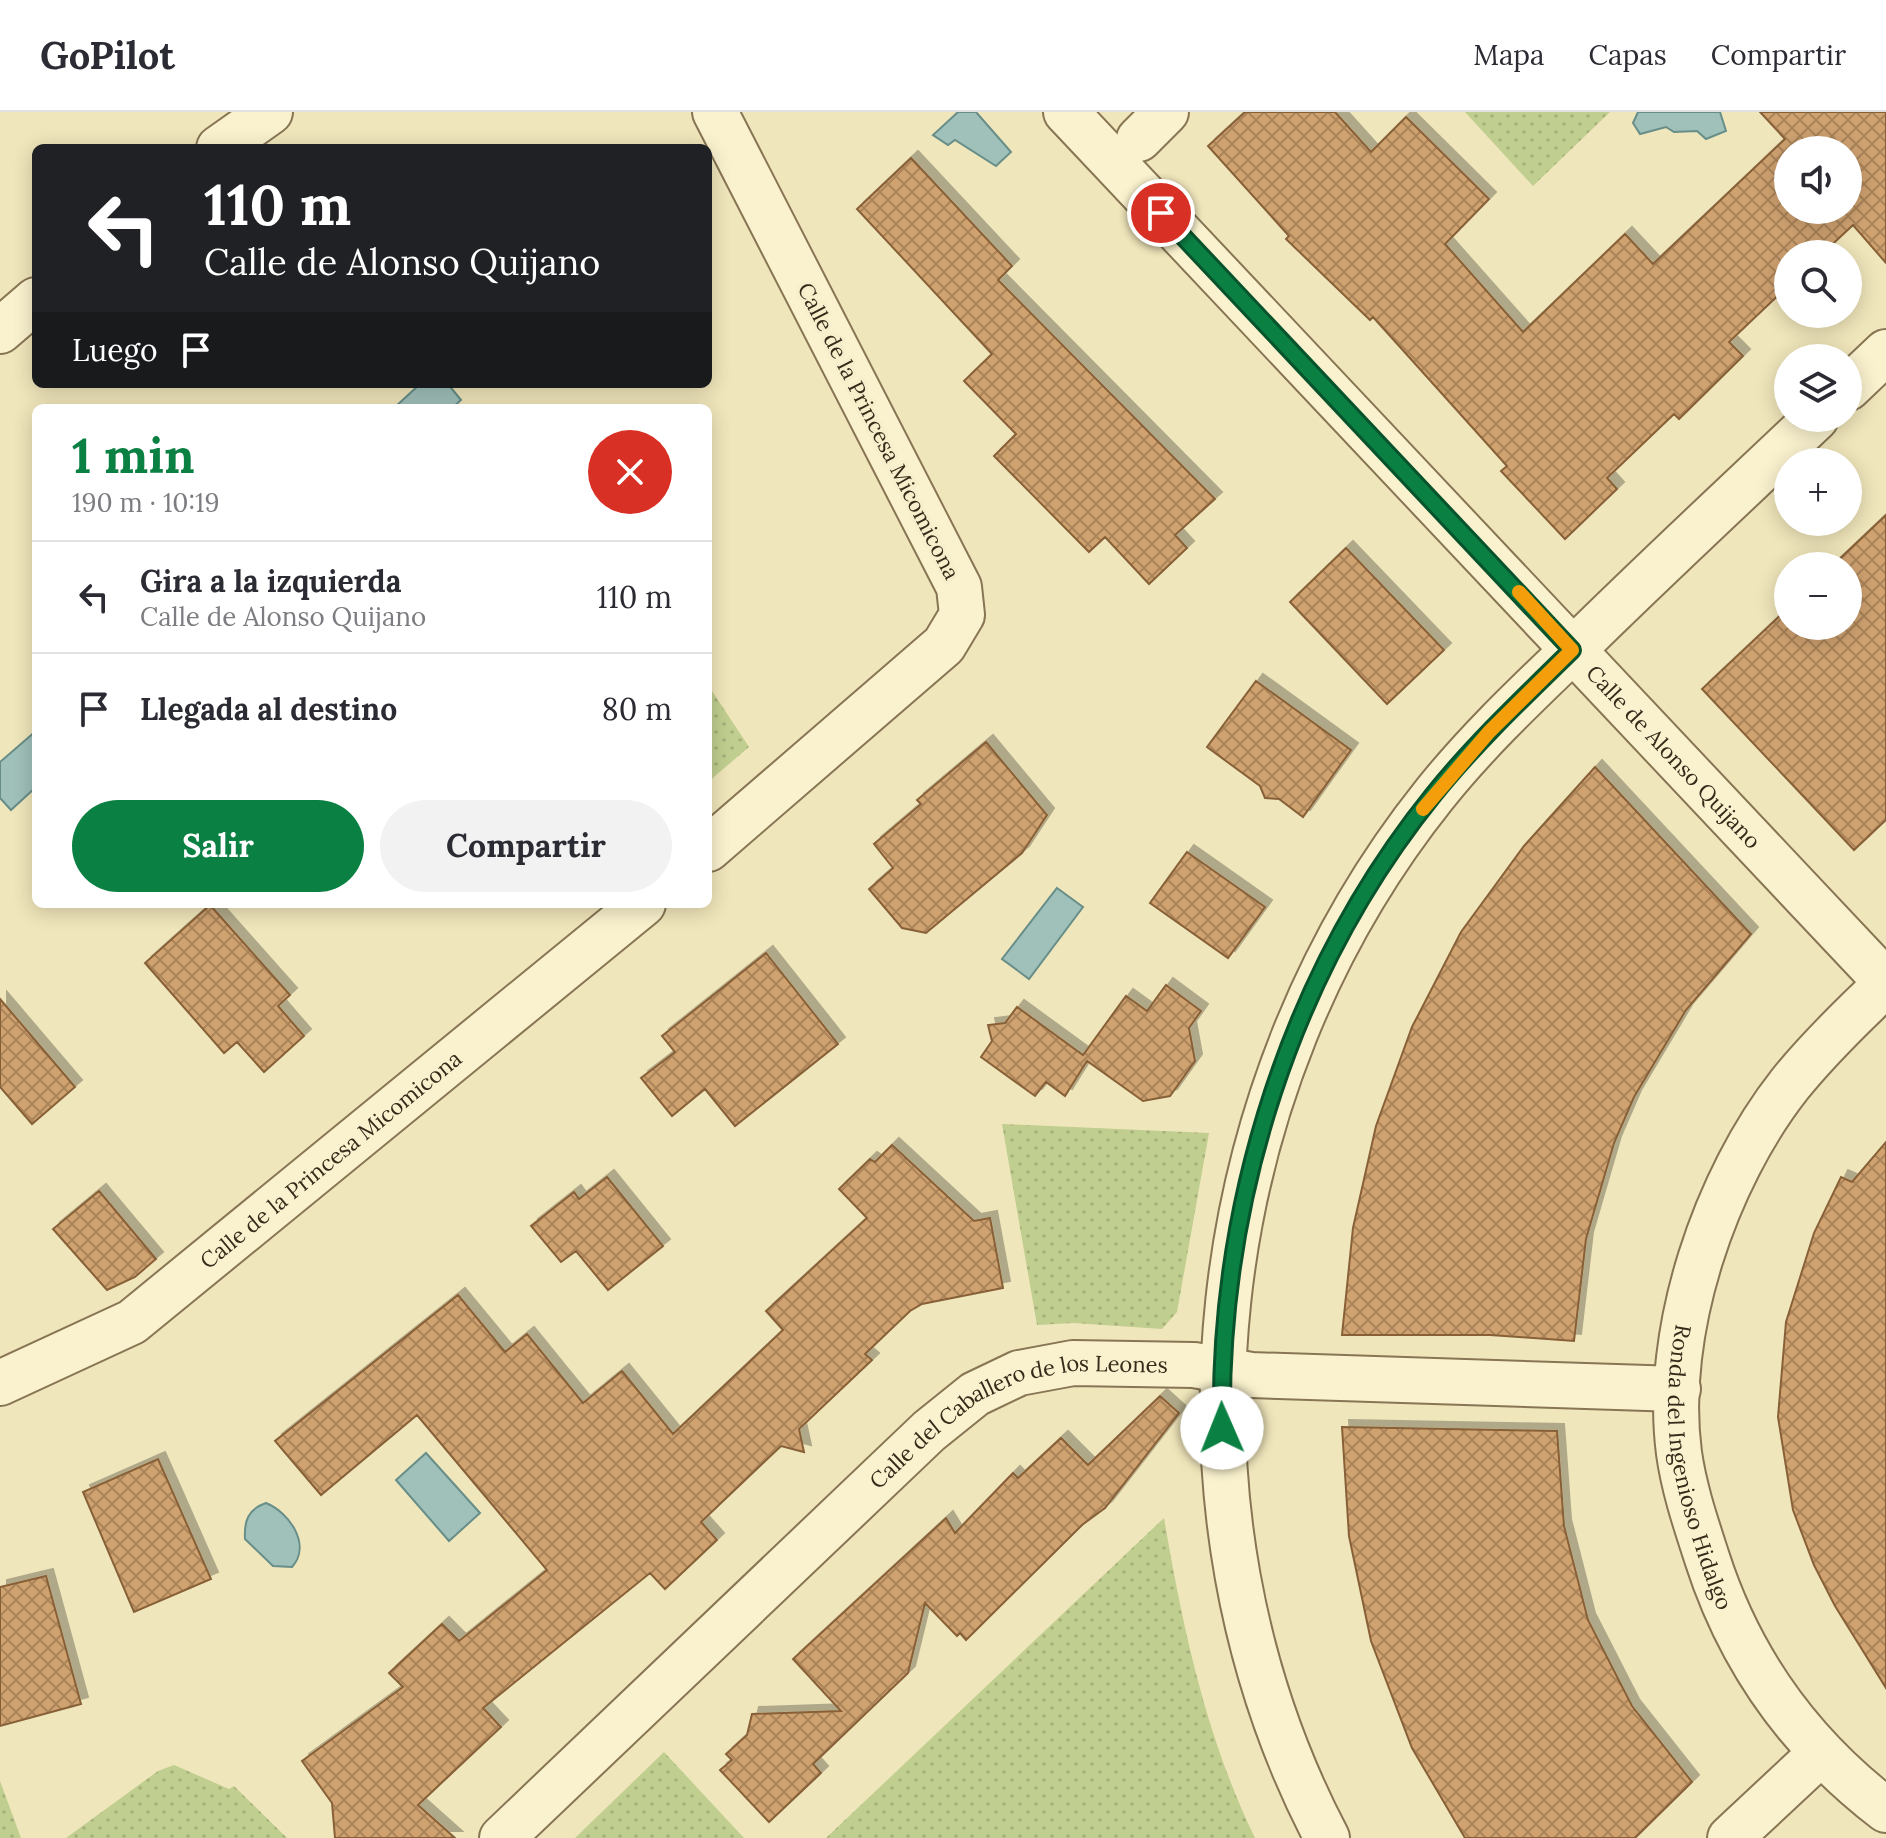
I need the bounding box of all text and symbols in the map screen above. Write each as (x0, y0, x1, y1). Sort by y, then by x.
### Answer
text: GoPilot (40, 31, 175, 79)
text: Mapa (1473, 37, 1545, 73)
text: Capas (1589, 37, 1667, 73)
text: Compartir (1711, 37, 1846, 73)
map controls (1774, 136, 1862, 640)
button: sound (1774, 136, 1862, 224)
text: 110 m (204, 169, 351, 240)
icon: left (72, 176, 176, 280)
pin (1127, 179, 1195, 247)
icon: arrive (1139, 191, 1183, 235)
text: Calle de Alonso Quijano (204, 239, 600, 285)
button: search (1774, 240, 1862, 328)
street label: Calle de la Princesa Micomicona (792, 278, 966, 584)
icon: arrive (174, 328, 218, 372)
text: Luego (72, 331, 158, 369)
button: layers (1774, 344, 1862, 432)
text: 1 min (72, 425, 195, 486)
button: close (588, 430, 672, 514)
button: + (1774, 448, 1862, 536)
text: 190 m · 10:19 (72, 486, 220, 519)
button: − (1774, 552, 1862, 640)
text: Gira a la izquierda (140, 562, 401, 600)
icon: left (72, 575, 116, 619)
text: 110 m (597, 578, 672, 616)
text: Calle de Alonso Quijano (140, 600, 426, 633)
street label: Calle de Alonso Quijano (1580, 659, 1767, 855)
icon: arrive (72, 687, 116, 731)
text: Llegada al destino (140, 690, 397, 728)
text: 80 m (602, 690, 672, 728)
button: Salir (72, 800, 364, 892)
button: Compartir (380, 800, 672, 892)
street label: Calle de la Princesa Micomicona (194, 1044, 467, 1275)
street label: Ronda del Ingenioso Hidalgo (1662, 1322, 1739, 1614)
street label: Calle del Caballero de los Leones (863, 1348, 1168, 1494)
position arrow (1180, 1386, 1264, 1470)

